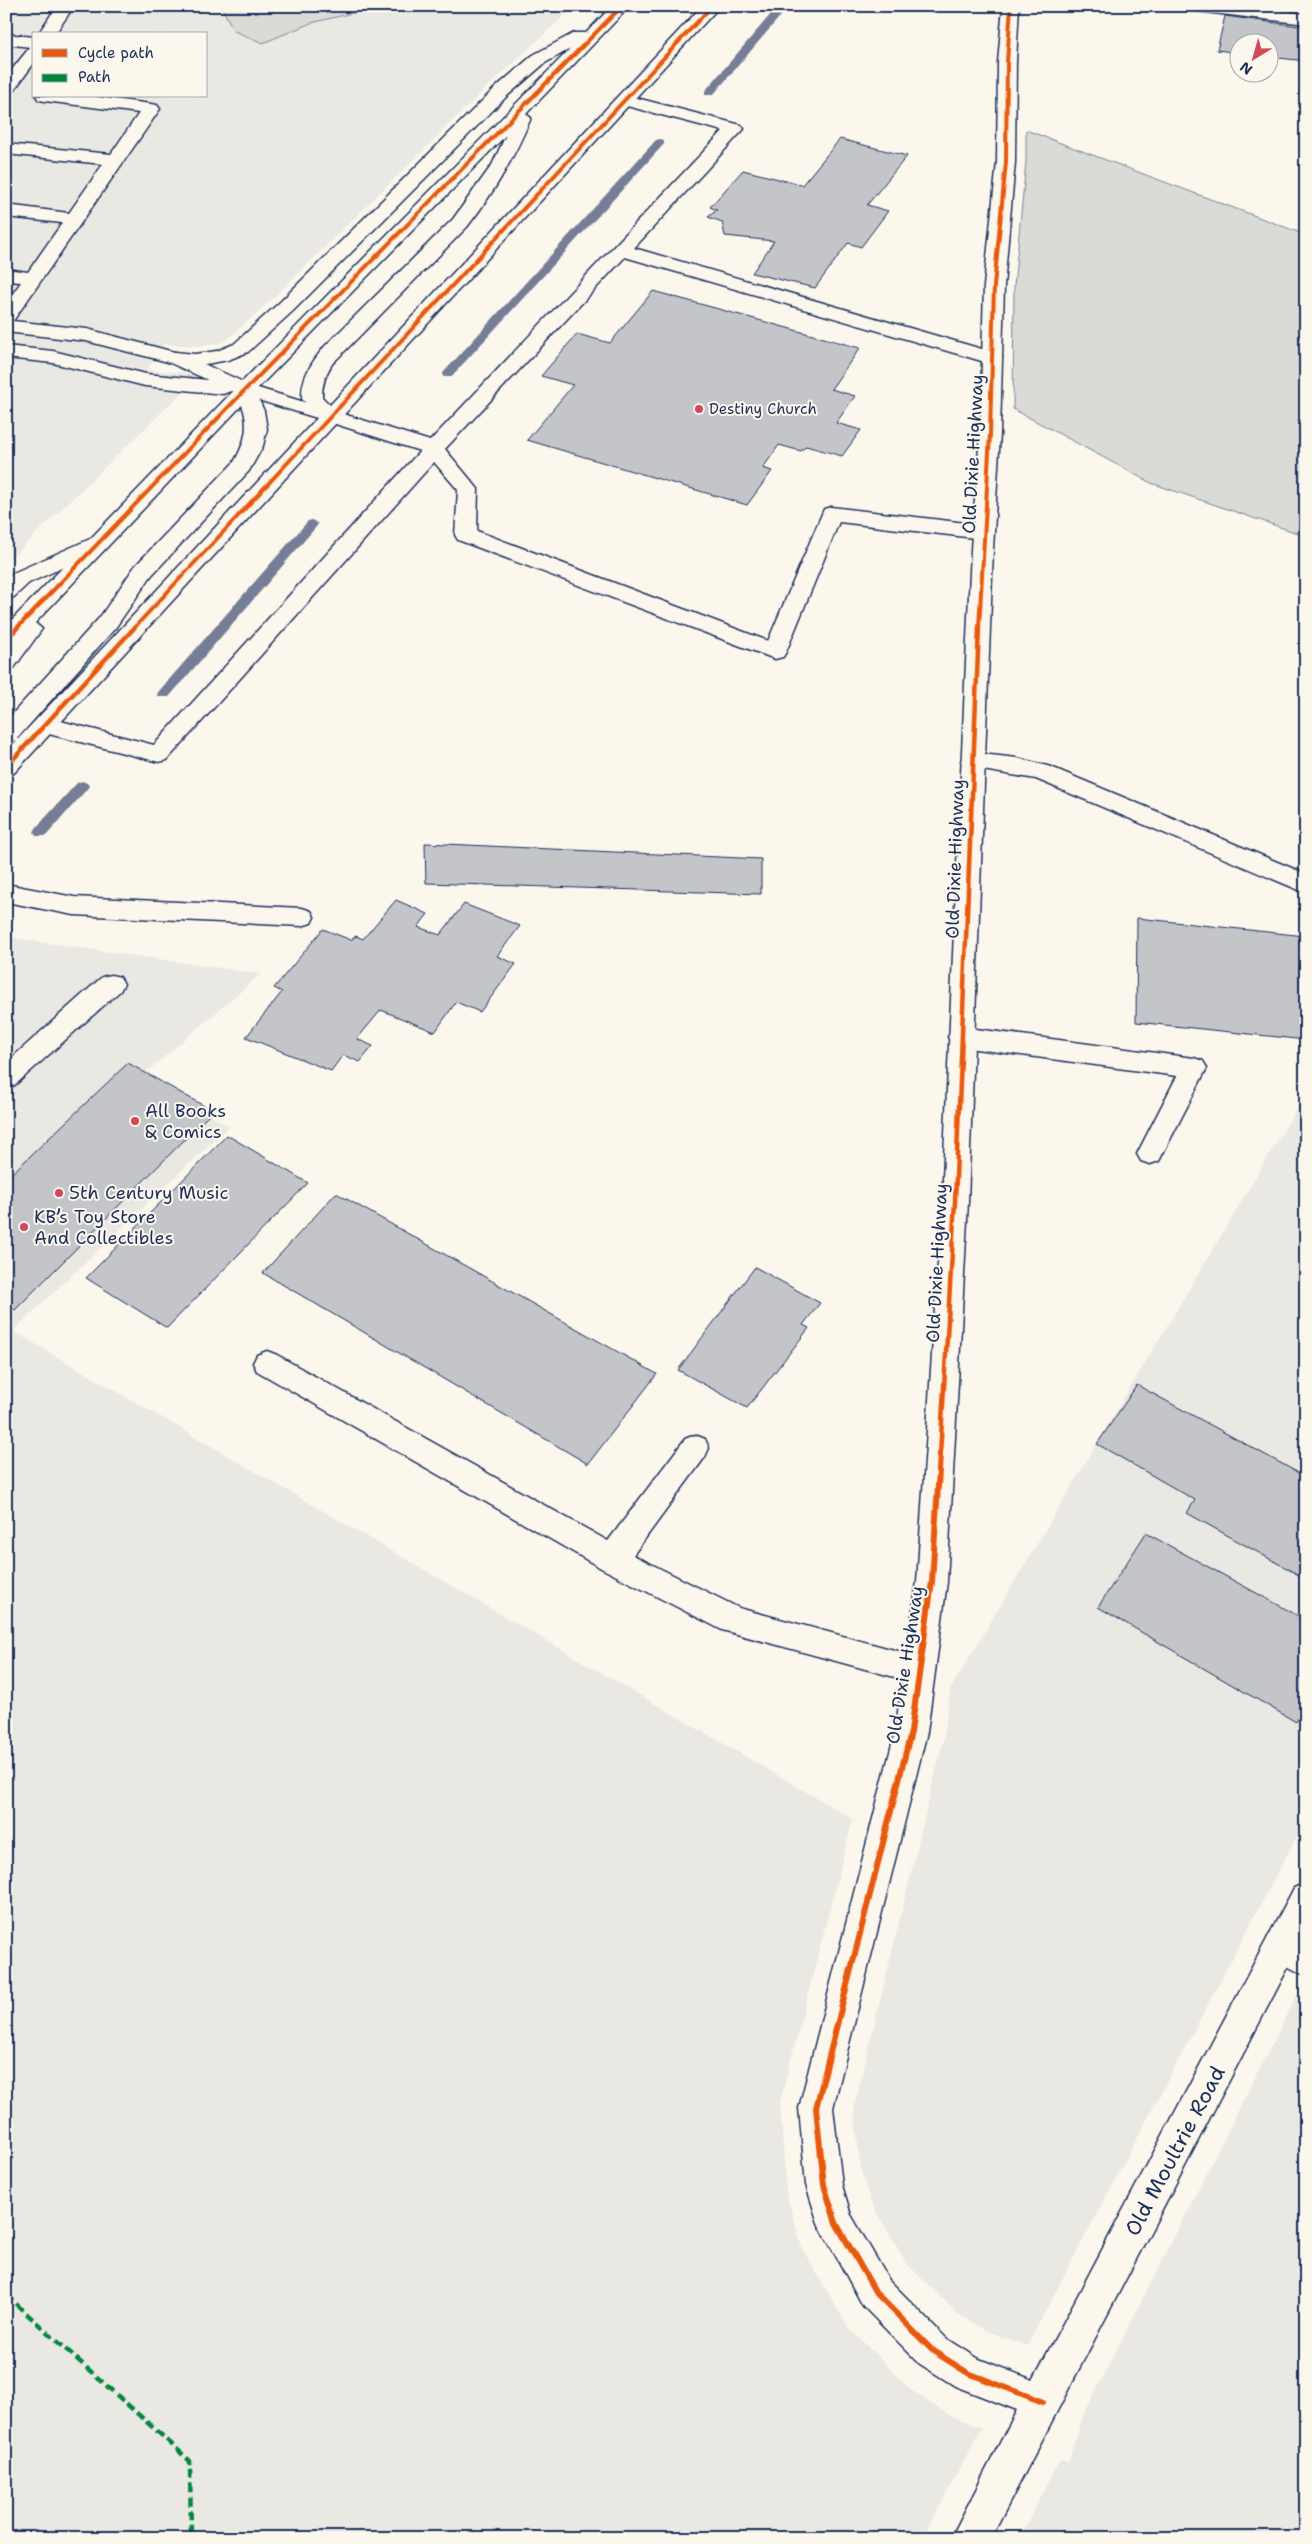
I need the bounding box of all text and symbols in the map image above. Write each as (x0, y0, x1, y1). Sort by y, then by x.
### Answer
legend (32, 32, 208, 98)
north arrow (1230, 32, 1280, 82)
text: Cycle path (78, 43, 154, 63)
text: N (1236, 58, 1256, 79)
text: Path (78, 67, 111, 87)
street label: Old Dixie Highway (957, 374, 989, 534)
place label: Destiny Church (709, 399, 817, 419)
marker: Destiny Church (693, 403, 705, 415)
street label: Old Dixie Highway (940, 779, 970, 939)
place label: All Books & Comics (145, 1099, 226, 1144)
marker: All Books & Comics (129, 1115, 141, 1127)
place label: 5th Century Music (69, 1181, 229, 1205)
street label: Old Dixie Highway (921, 1183, 953, 1343)
marker: 5th Century Music (53, 1187, 65, 1199)
place label: KB’s Toy Store And Collectibles (34, 1205, 173, 1250)
marker: KB’s Toy Store And Collectibles (18, 1221, 30, 1233)
street label: Old Dixie Highway (881, 1584, 929, 1746)
street label: Old Moultrie Road (1118, 2061, 1232, 2241)

